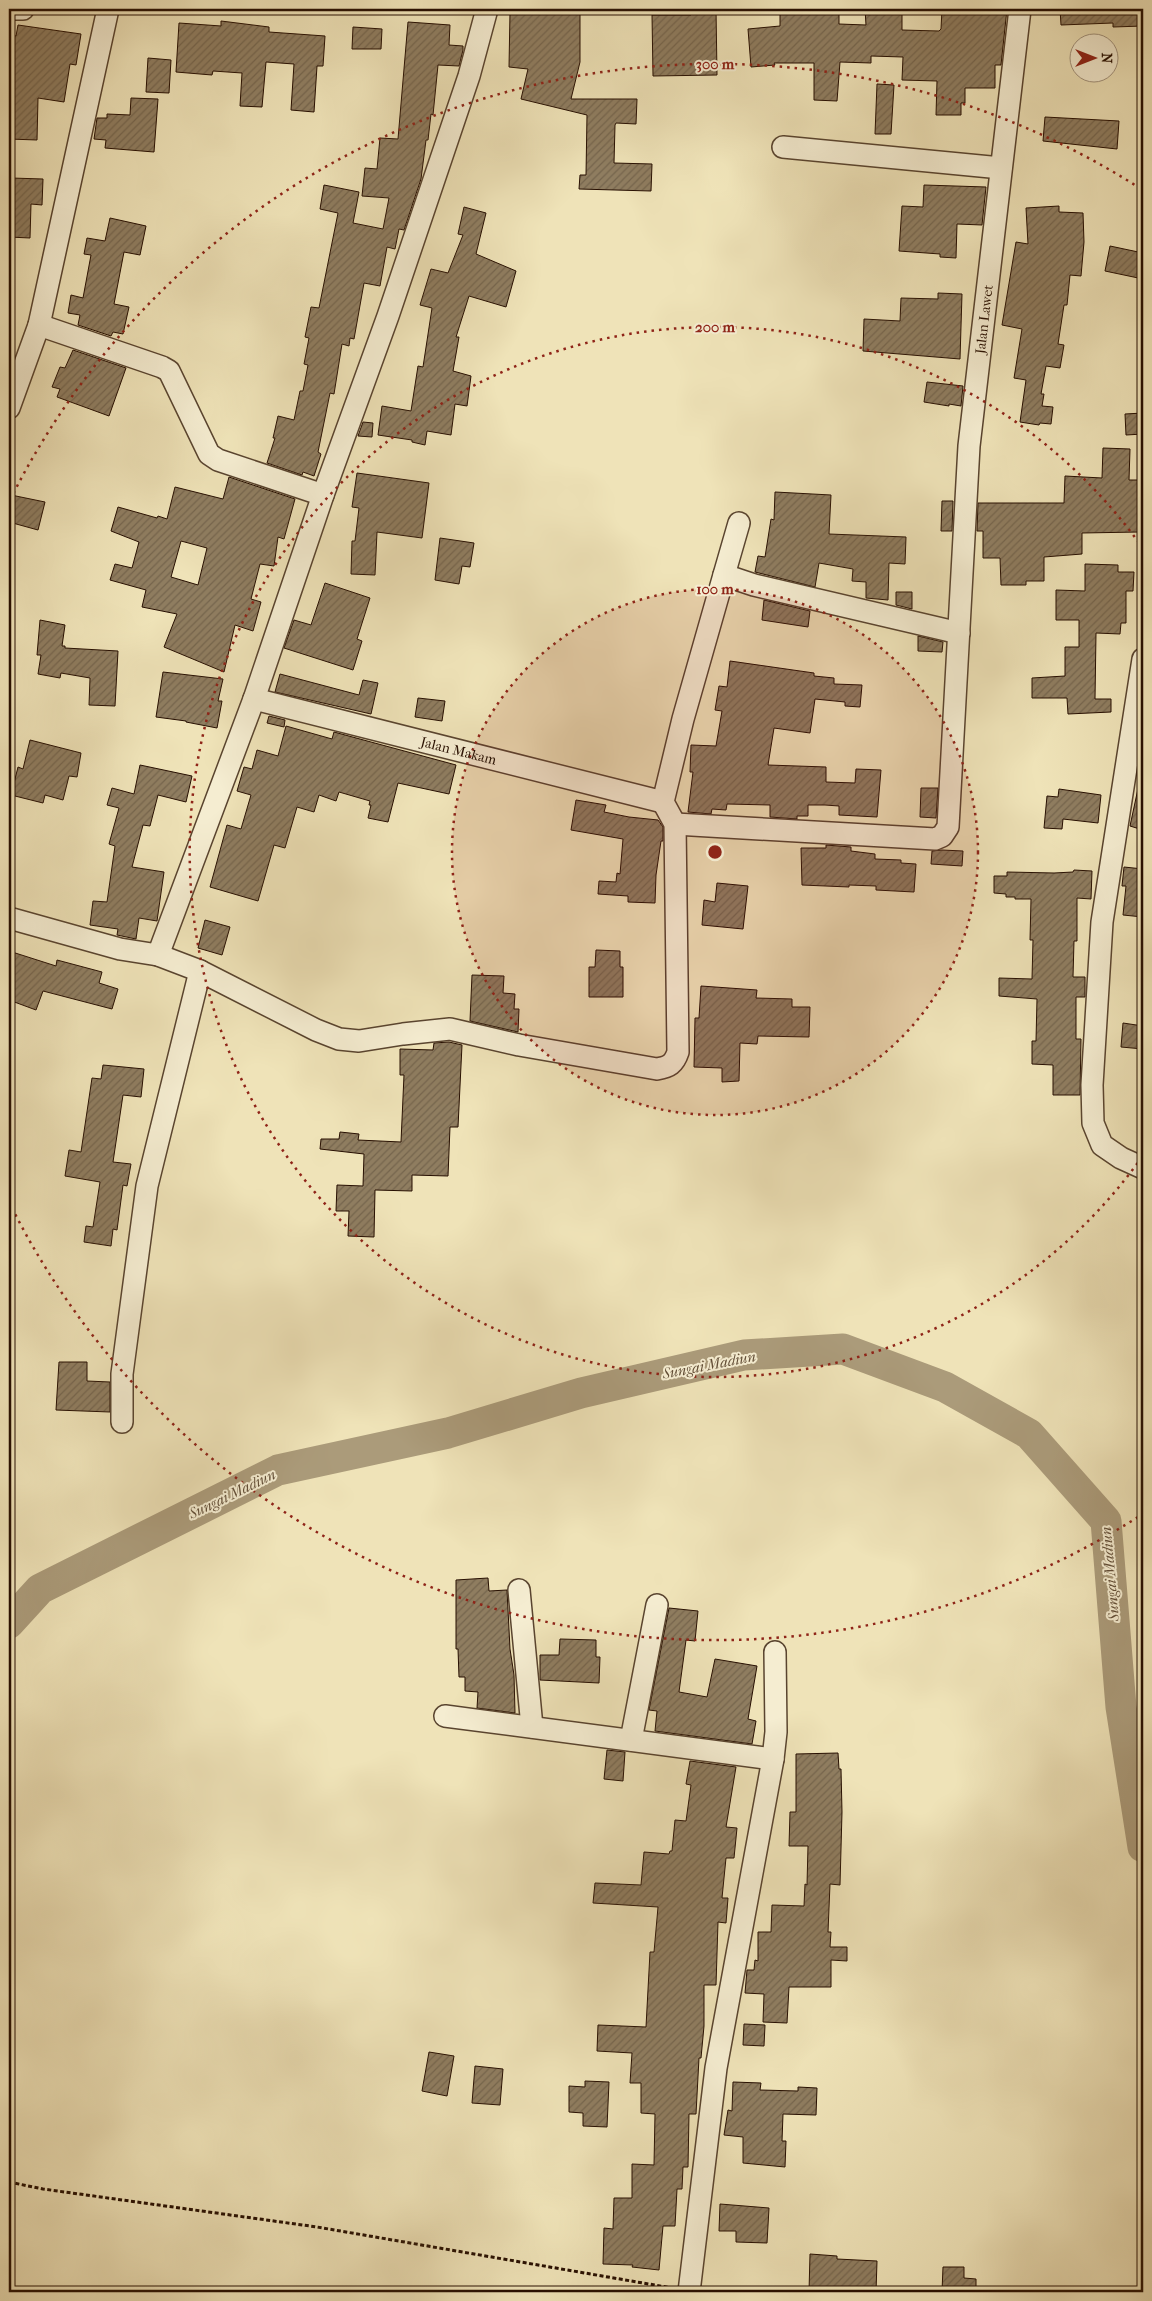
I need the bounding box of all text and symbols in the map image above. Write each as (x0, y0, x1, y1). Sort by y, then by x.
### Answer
north arrow (1070, 32, 1120, 82)
text: N (1098, 53, 1115, 64)
text: 300 m (696, 55, 735, 73)
street label: Jalan Lawet (972, 284, 997, 356)
text: 200 m (695, 318, 735, 336)
text: 100 m (696, 580, 734, 598)
street label: Jalan Makam (418, 733, 499, 769)
centre of rings (706, 843, 724, 861)
water label: Sungai Madiun (660, 1347, 757, 1383)
water label: Sungai Madiun (185, 1465, 278, 1523)
water label: Sungai Madiun (1097, 1526, 1123, 1623)

